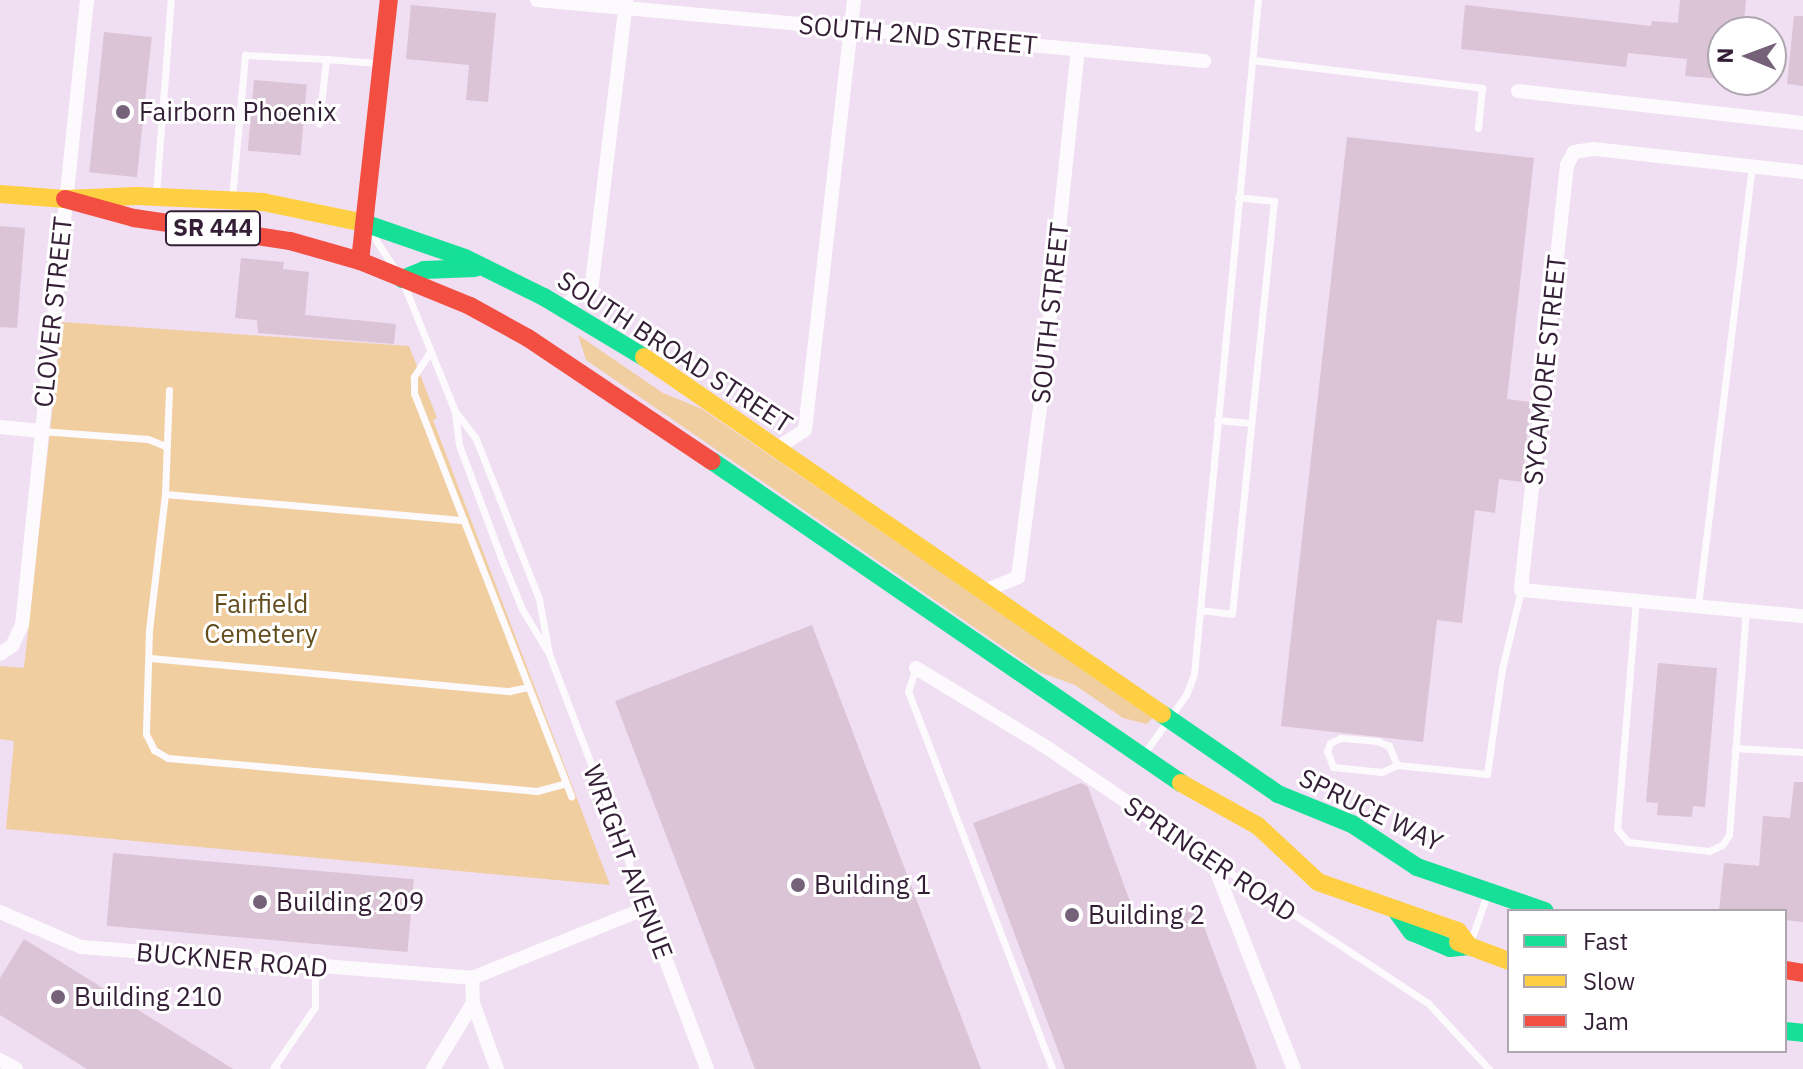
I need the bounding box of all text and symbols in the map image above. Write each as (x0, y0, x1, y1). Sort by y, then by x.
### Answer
street label: SOUTH 2ND STREET (797, 9, 1039, 61)
north arrow (1707, 16, 1787, 96)
text: N (1710, 47, 1739, 64)
place label: Fairborn Phoenix (139, 96, 336, 128)
marker: Fairborn Phoenix (114, 103, 132, 121)
road number: SR 444 (163, 208, 263, 248)
street label: CLOVER STREET (27, 215, 79, 409)
street label: SOUTH STREET (1025, 221, 1075, 405)
street label: SYCAMORE STREET (1517, 253, 1573, 487)
street label: SOUTH BROAD STREET (552, 264, 798, 440)
park label: Fairfield Cemetery (204, 588, 318, 650)
street label: WRIGHT AVENUE (577, 761, 679, 963)
street label: SPRUCE WAY (1294, 762, 1448, 858)
street label: SPRINGER ROAD (1118, 790, 1302, 928)
place label: Building 1 (814, 869, 931, 901)
marker: Building 1 (789, 876, 807, 894)
place label: Building 209 (276, 886, 424, 918)
marker: Building 209 (251, 893, 269, 911)
place label: Building 2 (1088, 899, 1205, 931)
marker: Building 2 (1063, 906, 1081, 924)
legend (1507, 909, 1787, 1053)
text: Fast (1583, 925, 1628, 957)
street label: BUCKNER ROAD (135, 936, 329, 984)
text: Slow (1583, 965, 1635, 997)
place label: Building 210 (74, 981, 222, 1013)
marker: Building 210 (49, 988, 67, 1006)
text: Jam (1583, 1005, 1629, 1037)

